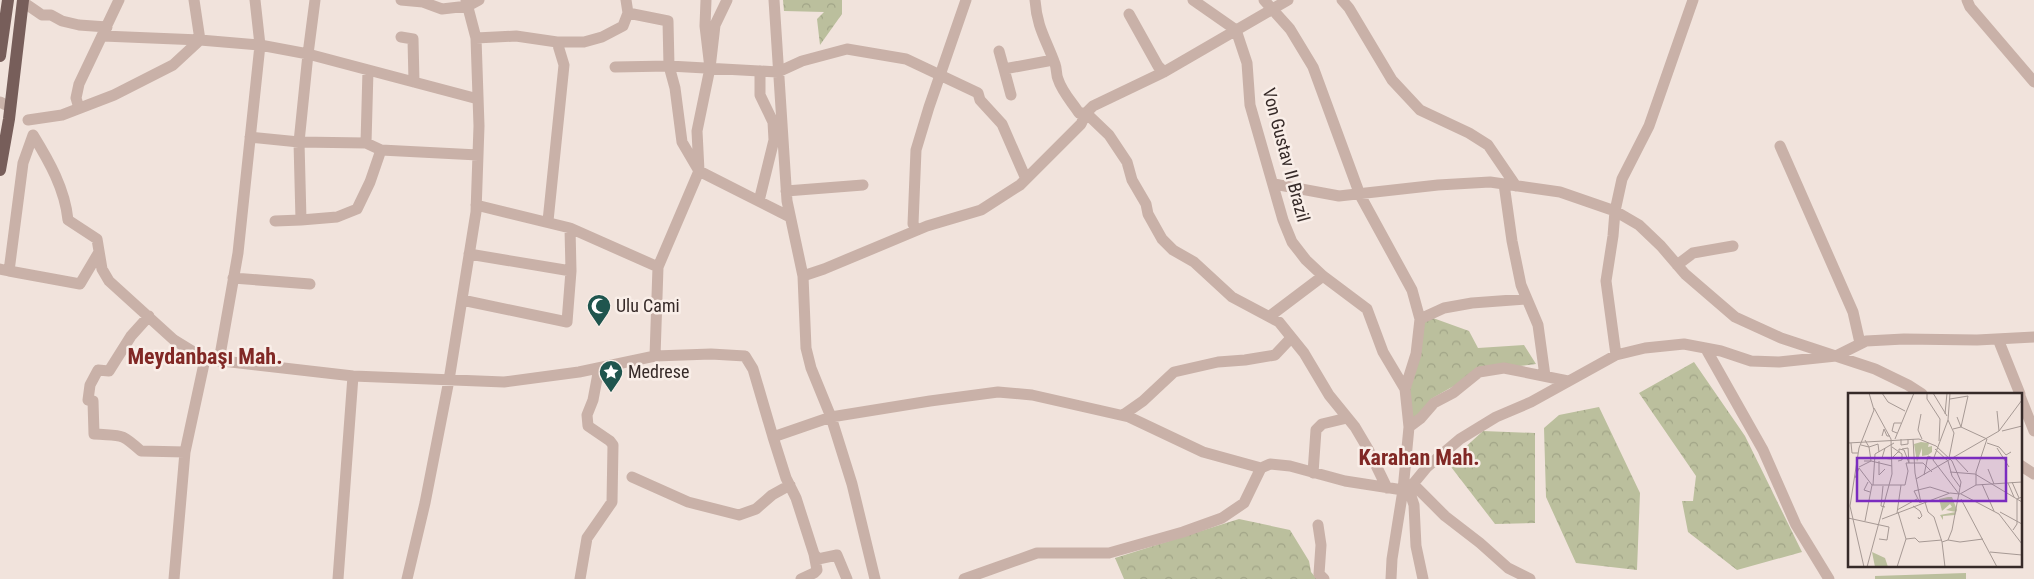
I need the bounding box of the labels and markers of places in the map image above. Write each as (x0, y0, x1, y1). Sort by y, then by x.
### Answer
mosque icon: Ulu Cami (586, 293, 612, 327)
place label: Ulu Cami (616, 295, 680, 316)
place icon: Medrese (598, 359, 624, 393)
place label: Medrese (628, 361, 689, 382)

